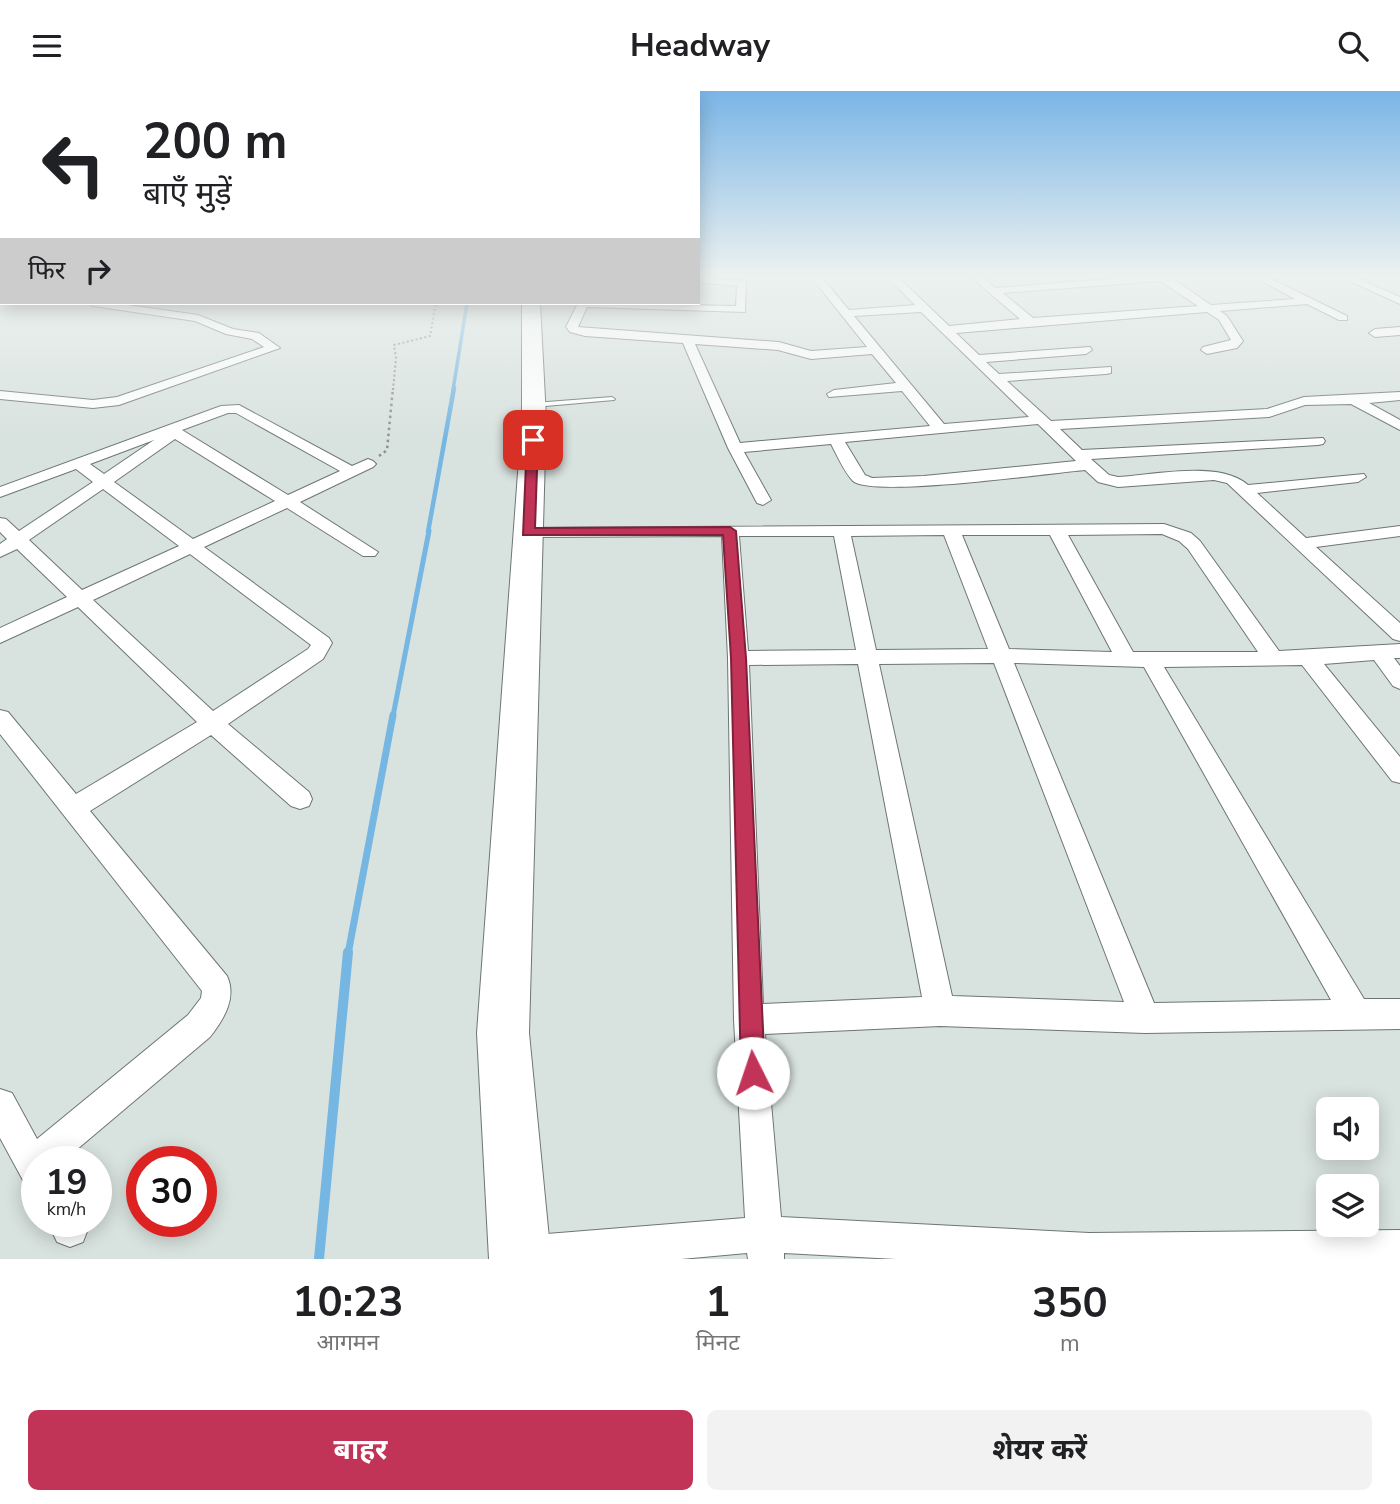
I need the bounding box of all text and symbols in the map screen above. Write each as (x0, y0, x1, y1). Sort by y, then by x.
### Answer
text: Headway (630, 24, 770, 67)
icon: menu (28, 27, 66, 65)
icon: search (1334, 27, 1372, 65)
text: 200 m (143, 108, 287, 175)
icon: left (28, 119, 119, 210)
text: बाएँ मुड़ें (143, 172, 232, 215)
icon: right (79, 252, 117, 290)
text: फिर (28, 253, 65, 288)
pin (503, 410, 563, 470)
icon: arrive (514, 421, 552, 459)
position arrow (716, 1036, 790, 1110)
map controls (1316, 1097, 1379, 1237)
button: sound (1316, 1097, 1379, 1160)
speed limit sign: 30 (126, 1146, 217, 1237)
text: 19 (45, 1159, 88, 1206)
button: layers (1316, 1174, 1379, 1237)
text: km/h (47, 1197, 86, 1221)
text: 10:23 (292, 1274, 403, 1331)
text: 1 (705, 1274, 730, 1331)
text: 350 (1032, 1275, 1108, 1332)
text: आगमन (316, 1327, 379, 1358)
text: मिनट (696, 1327, 740, 1358)
text: m (1060, 1328, 1080, 1359)
button: बाहर (28, 1410, 693, 1490)
button: शेयर करें (707, 1410, 1372, 1490)

